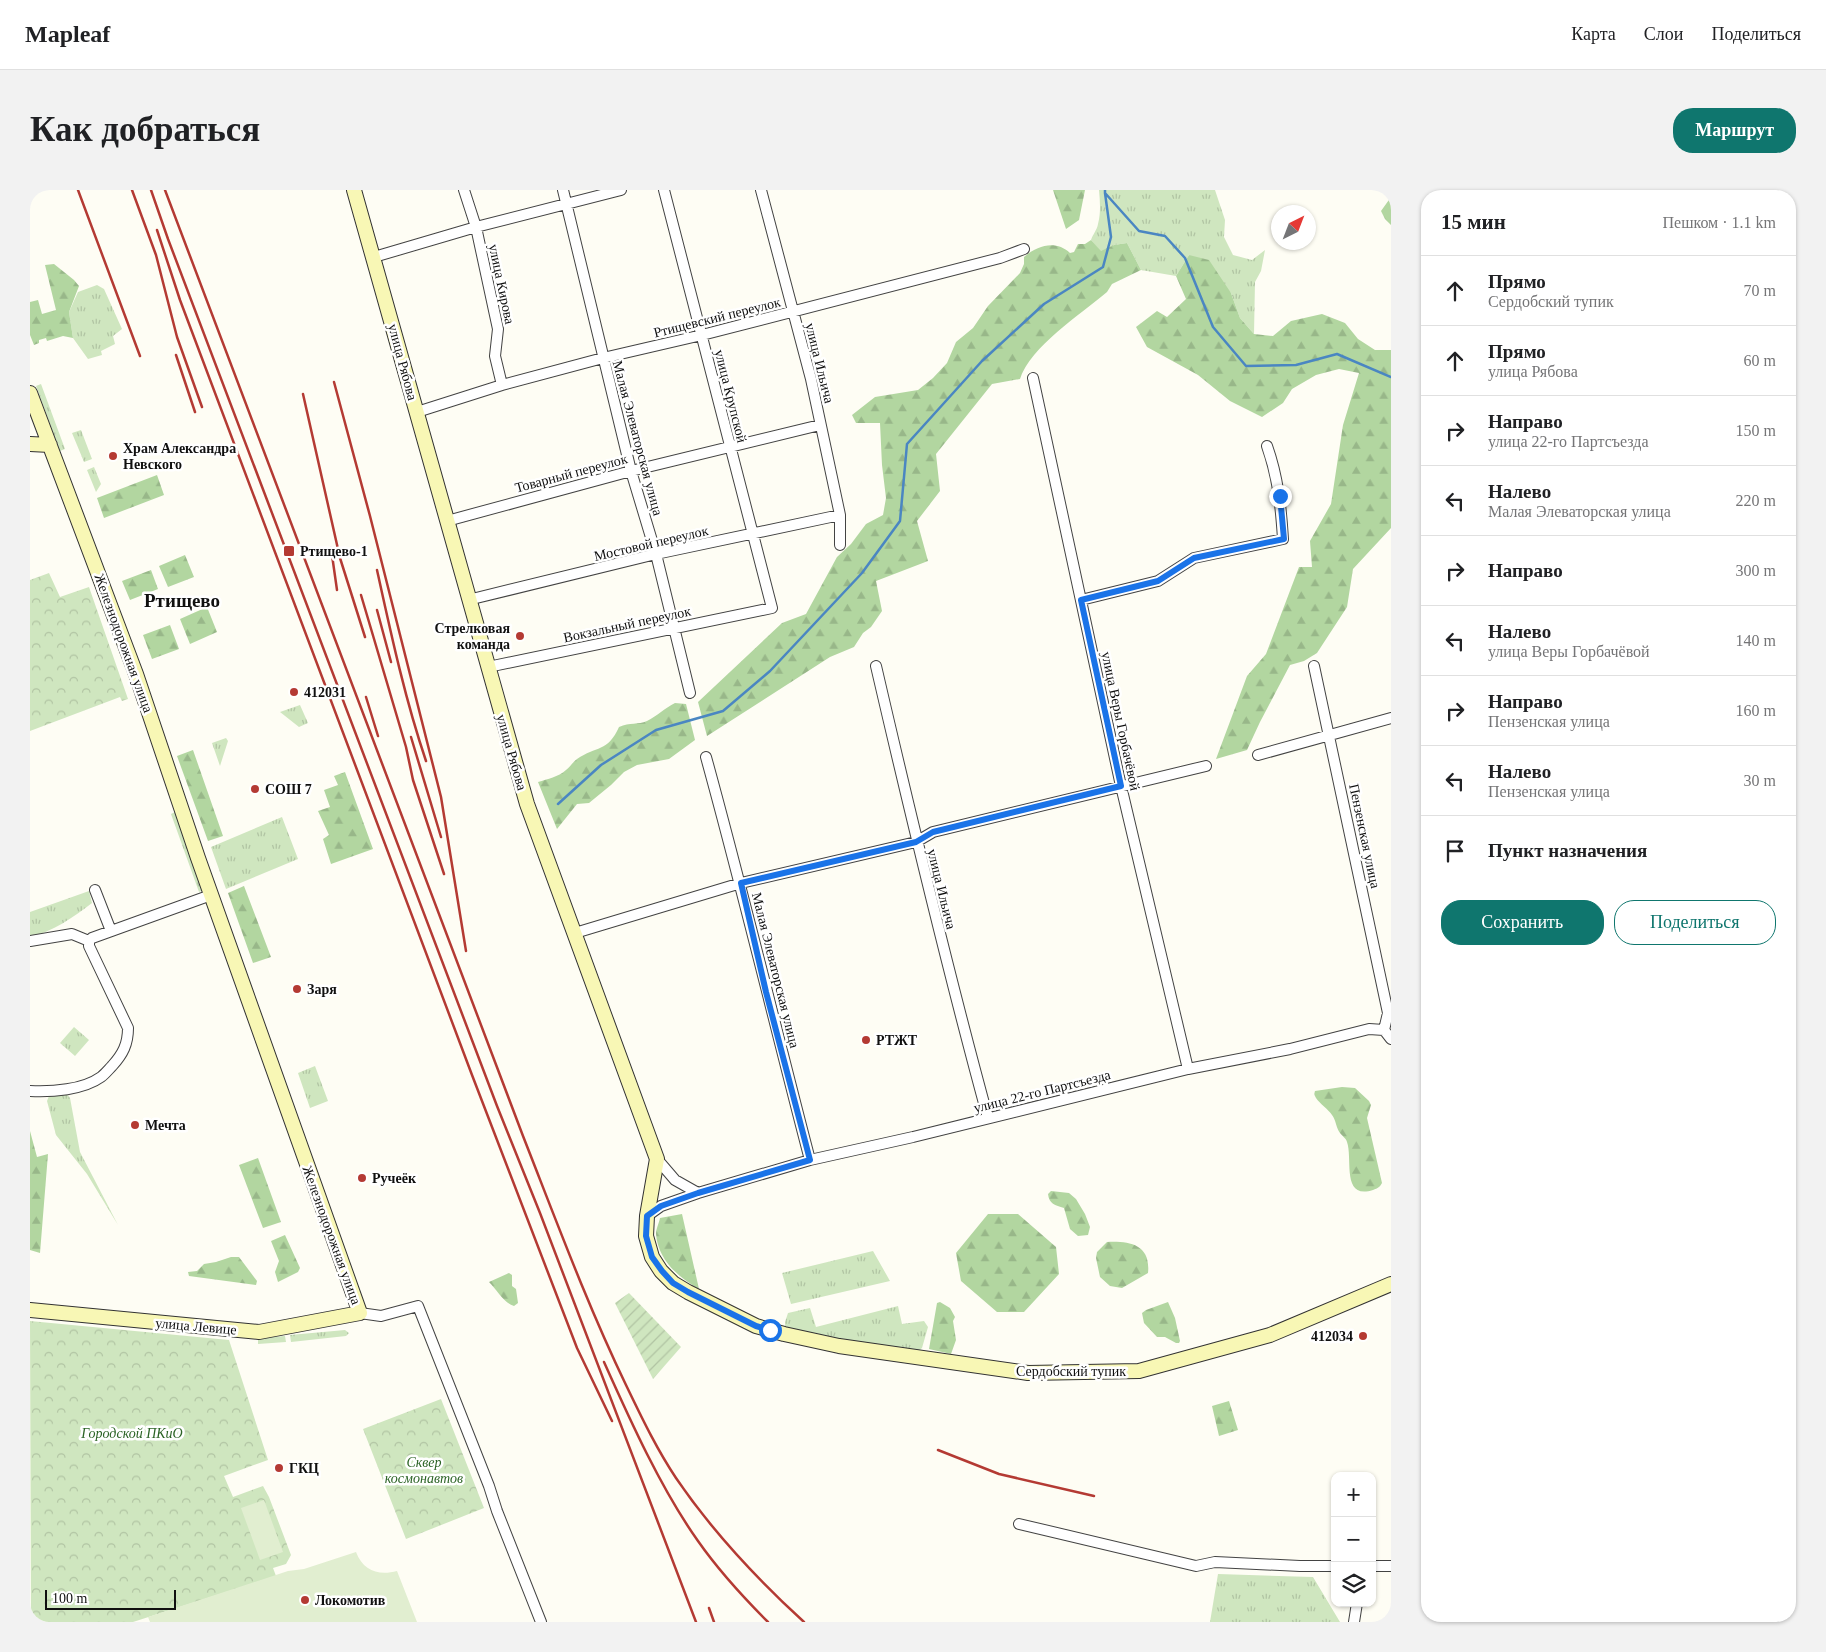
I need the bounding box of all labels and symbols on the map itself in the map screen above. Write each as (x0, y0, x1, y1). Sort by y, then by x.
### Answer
north arrow (1271, 205, 1316, 250)
street label: улица Кирова (486, 243, 517, 326)
street label: Ртищевский переулок (652, 294, 782, 341)
street label: улица Ильича (802, 321, 837, 406)
street label: улица Рябова (385, 322, 420, 403)
street label: улица Крупской (712, 348, 749, 445)
street label: Малая Элеваторская улица (610, 359, 666, 518)
place label: Храм Александра Невского (123, 441, 236, 472)
marker: Храм Александра Невского (107, 450, 119, 462)
street label: Товарный переулок (513, 451, 629, 496)
route end (1269, 485, 1292, 508)
street label: Мостовой переулок (592, 523, 710, 564)
marker: Ртищево-1 (282, 544, 296, 558)
place label: Ртищево-1 (300, 544, 368, 559)
street label: Железнодорожная улица (91, 572, 156, 715)
district label: Ртищево (144, 590, 220, 611)
street label: Вокзальный переулок (562, 604, 692, 645)
place label: Стрелковая команда (435, 621, 510, 652)
marker: Стрелковая команда (514, 630, 526, 642)
street label: улица Веры Горбачёвой (1098, 650, 1143, 792)
place label: 412031 (304, 685, 346, 700)
marker: 412031 (288, 686, 300, 698)
street label: улица Рябова (493, 712, 530, 793)
place label: СОШ 7 (265, 782, 312, 797)
street label: Пензенская улица (1346, 782, 1383, 891)
marker: СОШ 7 (249, 783, 261, 795)
street label: улица Ильича (924, 847, 959, 932)
street label: Малая Элеваторская улица (749, 891, 802, 1050)
place label: Заря (307, 982, 337, 997)
marker: Заря (291, 983, 303, 995)
place label: РТЖТ (876, 1033, 918, 1048)
marker: РТЖТ (860, 1034, 872, 1046)
street label: улица 22-го Партсъезда (972, 1067, 1113, 1116)
place label: Мечта (145, 1118, 186, 1133)
marker: Мечта (129, 1119, 141, 1131)
street label: Железнодорожная улица (299, 1164, 364, 1307)
place label: Ручеёк (372, 1171, 417, 1186)
marker: Ручеёк (356, 1172, 368, 1184)
street label: улица Левице (155, 1315, 237, 1338)
route start (759, 1319, 782, 1342)
place label: 412034 (1311, 1329, 1353, 1344)
marker: 412034 (1357, 1330, 1369, 1342)
street label: Сердобский тупик (1016, 1364, 1126, 1379)
park label: Городской ПКиО (80, 1426, 183, 1441)
park label: Сквер космонавтов (385, 1455, 463, 1486)
place label: ГКЦ (289, 1461, 319, 1476)
marker: ГКЦ (273, 1462, 285, 1474)
scale bar (45, 1587, 176, 1610)
place label: Локомотив (315, 1593, 386, 1608)
marker: Локомотив (299, 1594, 311, 1606)

